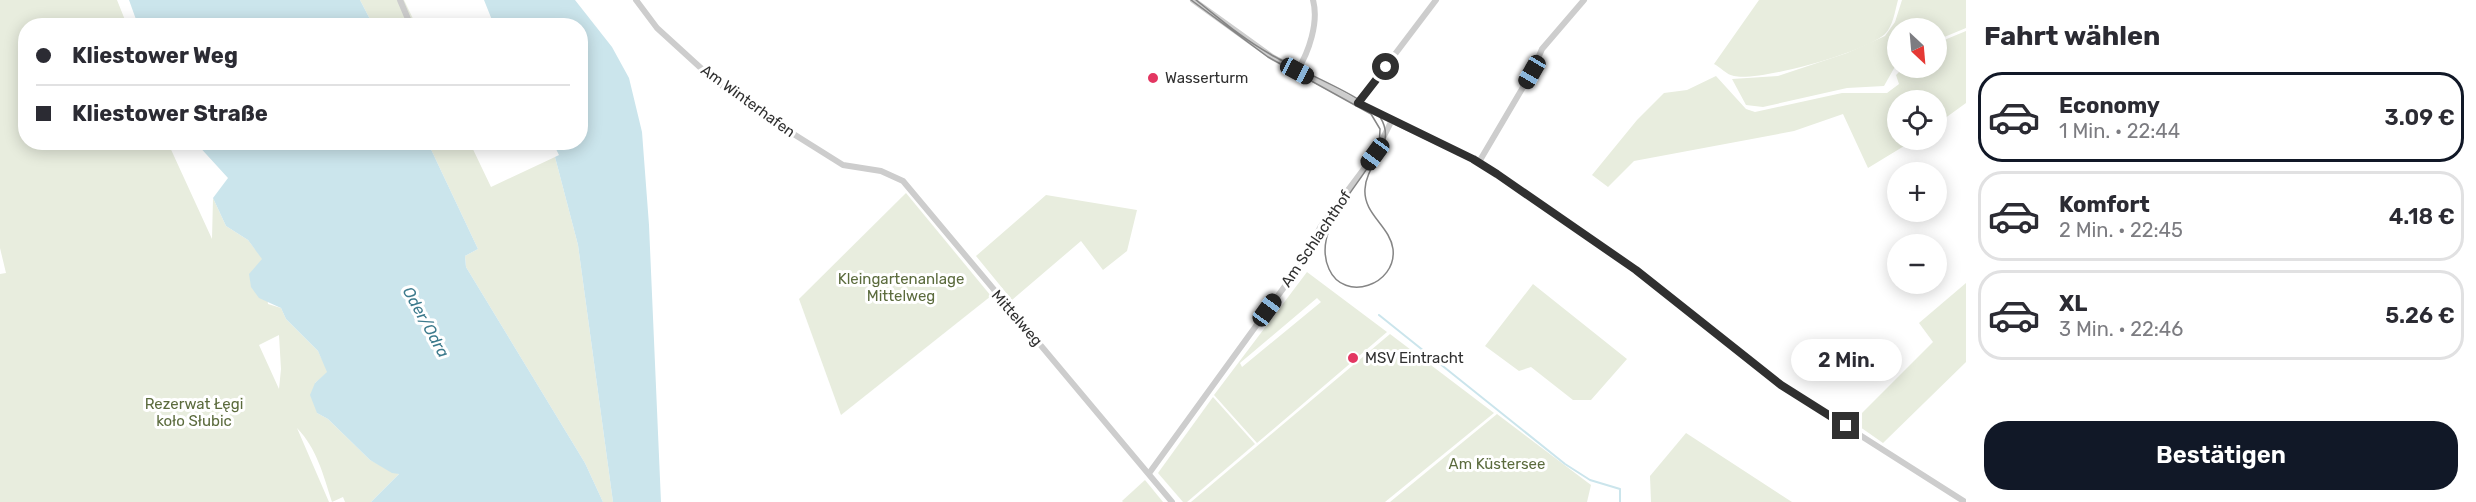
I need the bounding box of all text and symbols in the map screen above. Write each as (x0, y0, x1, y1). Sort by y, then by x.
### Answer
north arrow (1887, 18, 1947, 78)
map controls (1887, 18, 1947, 294)
text: Fahrt wählen (1984, 20, 2160, 52)
text: Kliestower Weg (72, 42, 238, 69)
car (1515, 52, 1549, 92)
route start (1372, 53, 1399, 80)
car (1277, 55, 1317, 87)
street label: Am Winterhafen (697, 61, 799, 141)
place label: Wasserturm (1165, 69, 1248, 87)
marker: Wasserturm (1146, 71, 1160, 85)
button: locate (1887, 90, 1947, 150)
icon: car (1987, 90, 2041, 144)
text: Economy (2059, 92, 2160, 119)
text: Kliestower Straße (72, 100, 268, 127)
text: 3.09 € (2385, 104, 2455, 131)
text: 1 Min. · 22:44 (2059, 119, 2180, 143)
car (1357, 134, 1393, 174)
button: + (1887, 162, 1947, 222)
street label: Am Schlachthof (1277, 187, 1355, 291)
icon: car (1987, 189, 2041, 243)
text: Komfort (2059, 191, 2150, 218)
text: 4.18 € (2389, 203, 2455, 230)
text: 2 Min. · 22:45 (2059, 218, 2183, 242)
button: − (1887, 234, 1947, 294)
park label: Kleingartenanlage Mittelweg (838, 270, 964, 305)
water label: Oder/Odra (399, 283, 453, 361)
street label: Mittelweg (988, 286, 1046, 350)
icon: car (1987, 288, 2041, 342)
car (1249, 290, 1285, 330)
text: XL (2059, 290, 2087, 317)
text: 5.26 € (2385, 302, 2455, 329)
text: 3 Min. · 22:46 (2059, 317, 2183, 341)
callout: 2 Min. (1790, 339, 1902, 381)
text: 2 Min. (1818, 348, 1875, 372)
place label: MSV Eintracht (1365, 349, 1464, 367)
marker: MSV Eintracht (1346, 351, 1360, 365)
park label: Rezerwat Łęgi koło Słubic (145, 395, 243, 430)
route end (1832, 412, 1859, 439)
button: Bestätigen (1984, 421, 2458, 490)
park label: Am Küstersee (1449, 455, 1545, 473)

